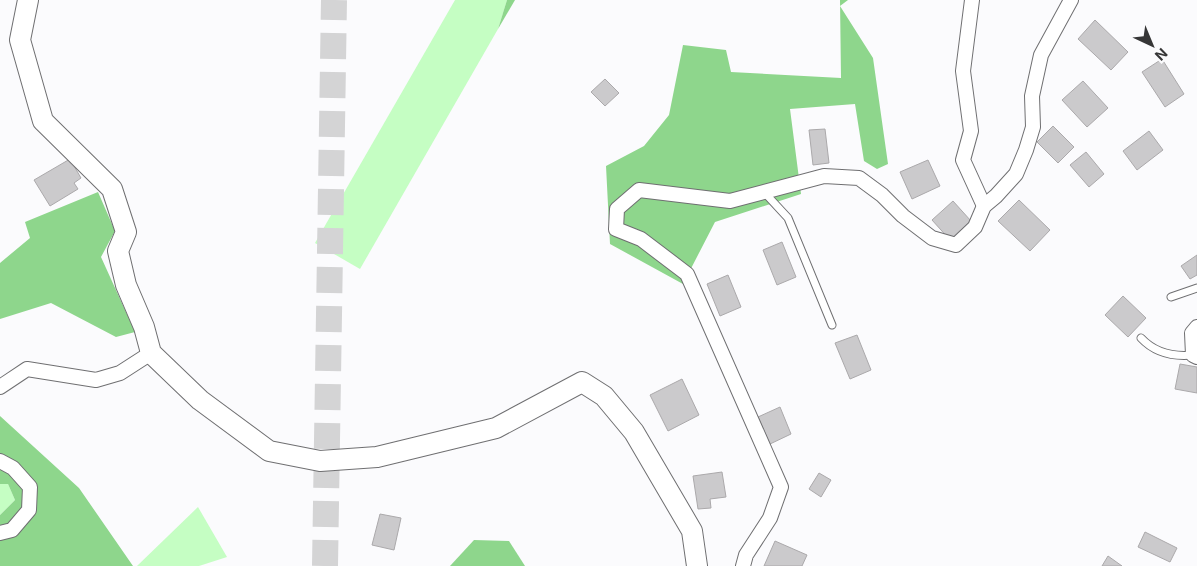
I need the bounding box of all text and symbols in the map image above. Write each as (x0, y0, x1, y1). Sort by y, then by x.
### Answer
north arrow (1127, 20, 1177, 70)
text: N (1152, 45, 1171, 65)

